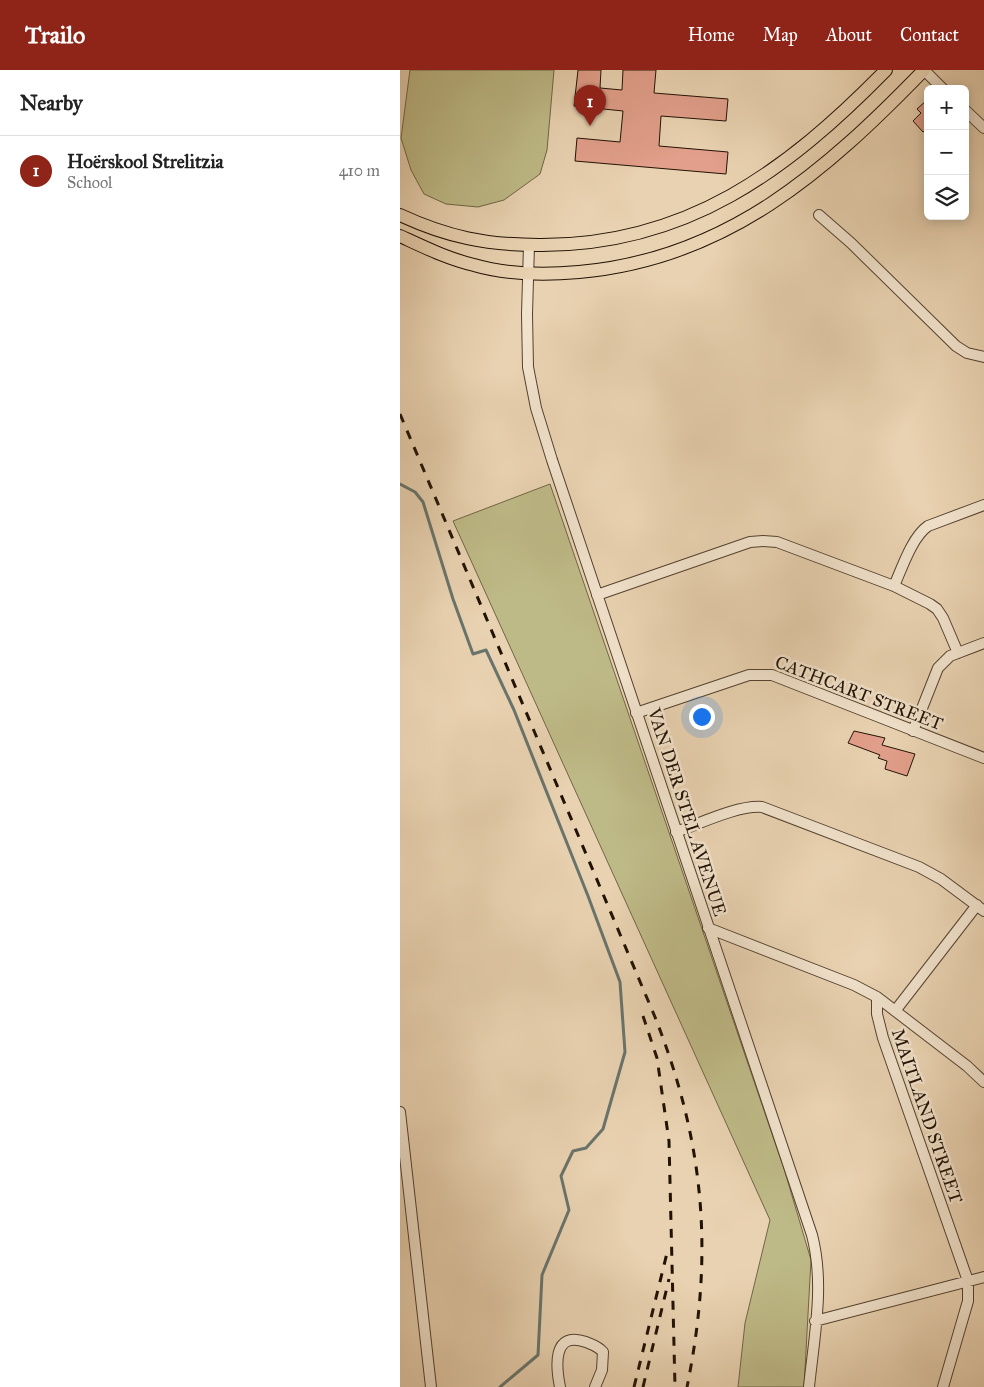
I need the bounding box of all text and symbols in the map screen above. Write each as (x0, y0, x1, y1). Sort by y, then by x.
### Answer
text: Trailo (25, 20, 85, 50)
text: Home (688, 24, 735, 46)
text: Map (763, 24, 798, 46)
text: About (826, 24, 872, 46)
text: Contact (900, 24, 959, 46)
pin: 1 (574, 85, 606, 126)
map controls (924, 85, 969, 220)
button: + (924, 85, 969, 130)
text: Nearby (20, 90, 83, 116)
button: − (924, 130, 969, 175)
text: Hoërskool Strelitzia (67, 150, 224, 173)
text: 1 (33, 161, 39, 180)
text: 410 m (339, 161, 380, 180)
text: School (67, 173, 112, 192)
button: layers (924, 175, 969, 220)
street label: CATHCART STREET (772, 651, 946, 735)
street label: VAN DER STEL AVENUE (643, 704, 731, 919)
your location (689, 704, 715, 730)
street label: MAITLAND STREET (887, 1026, 967, 1206)

